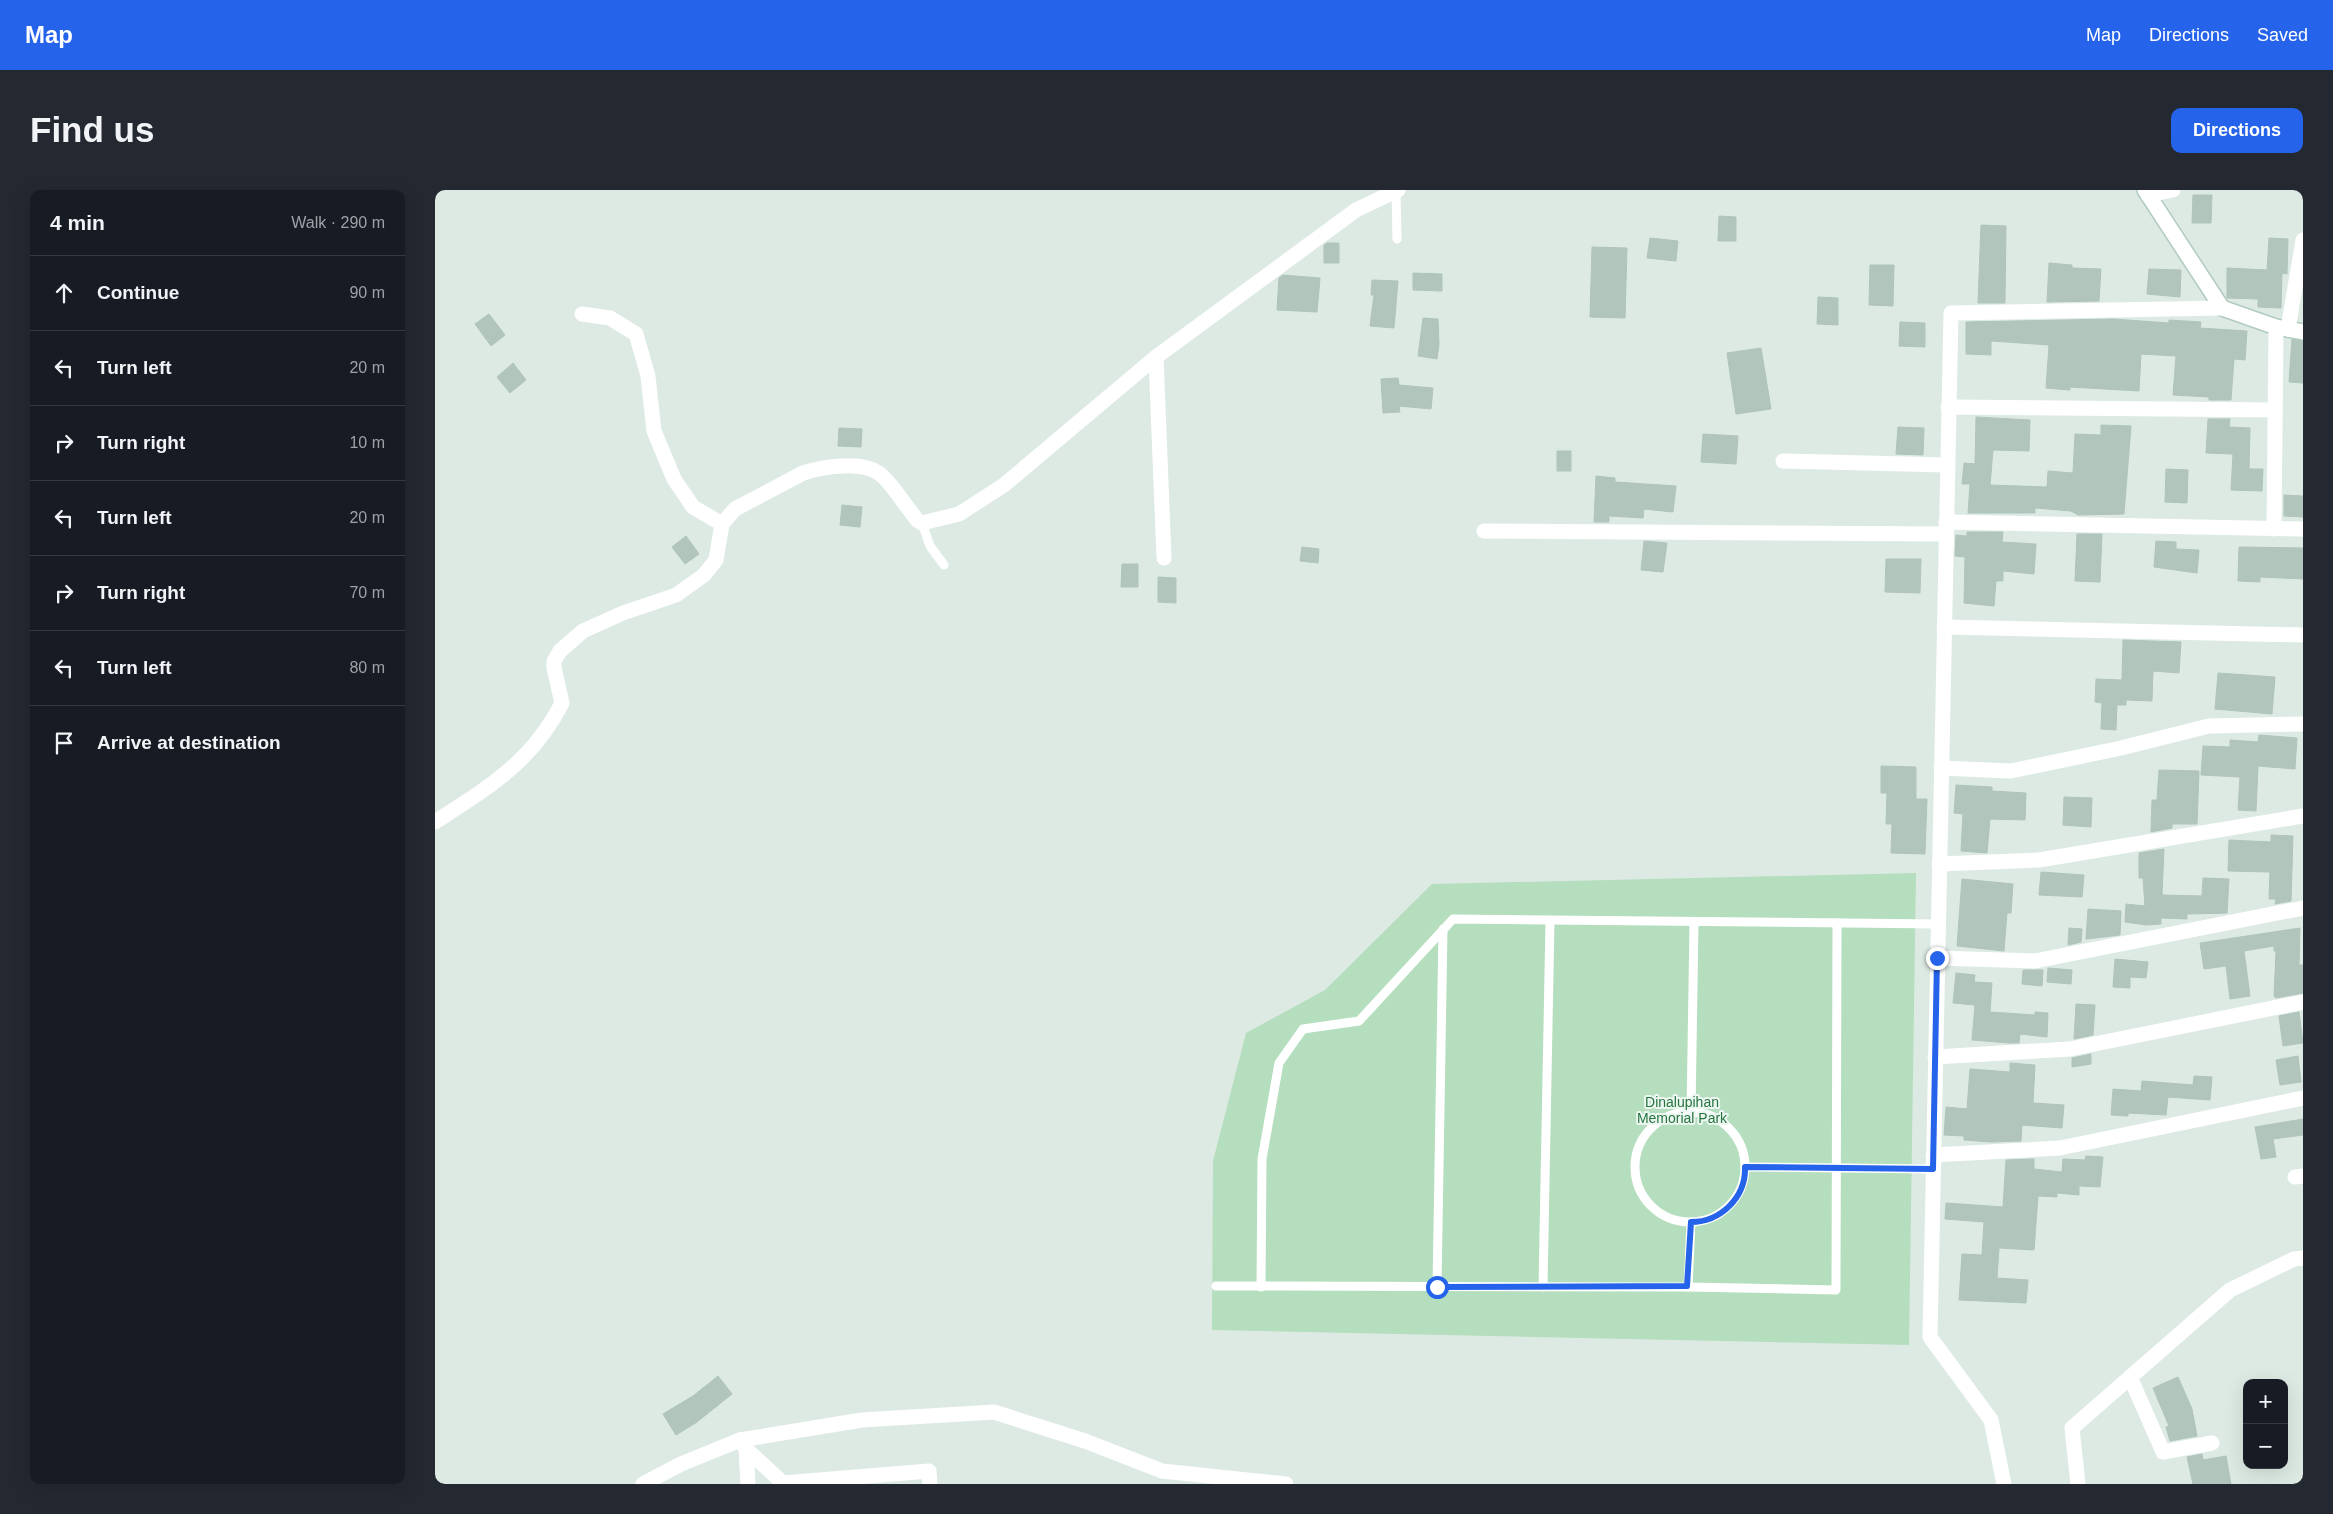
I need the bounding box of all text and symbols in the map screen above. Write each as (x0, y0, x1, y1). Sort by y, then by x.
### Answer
text: Map (25, 21, 73, 48)
text: Map (2086, 25, 2121, 45)
text: Directions (2149, 25, 2229, 45)
text: Saved (2257, 25, 2308, 45)
button: Directions (2171, 108, 2303, 153)
text: Find us (30, 110, 154, 149)
text: 4 min (50, 211, 105, 234)
text: Walk · 290 m (291, 214, 385, 231)
icon: ahead (50, 279, 78, 307)
text: Continue (97, 282, 179, 303)
text: 90 m (349, 284, 385, 301)
icon: left (50, 354, 78, 382)
text: Turn left (97, 357, 172, 378)
text: 20 m (349, 359, 385, 376)
icon: right (50, 429, 78, 457)
text: Turn right (97, 432, 185, 453)
text: 10 m (349, 434, 385, 451)
icon: left (50, 504, 78, 532)
text: Turn left (97, 507, 172, 528)
text: 20 m (349, 509, 385, 526)
icon: right (50, 579, 78, 607)
text: Turn right (97, 582, 185, 603)
text: 70 m (349, 584, 385, 601)
icon: left (50, 654, 78, 682)
text: Turn left (97, 657, 172, 678)
text: 80 m (349, 659, 385, 676)
icon: arrive (50, 729, 78, 757)
text: Arrive at destination (97, 732, 281, 753)
route end (1926, 947, 1949, 970)
park label: Dinalupihan Memorial Park (1637, 1094, 1728, 1126)
route start (1426, 1276, 1449, 1299)
map controls (2243, 1379, 2288, 1469)
button: + (2243, 1379, 2288, 1424)
button: − (2243, 1424, 2288, 1469)

